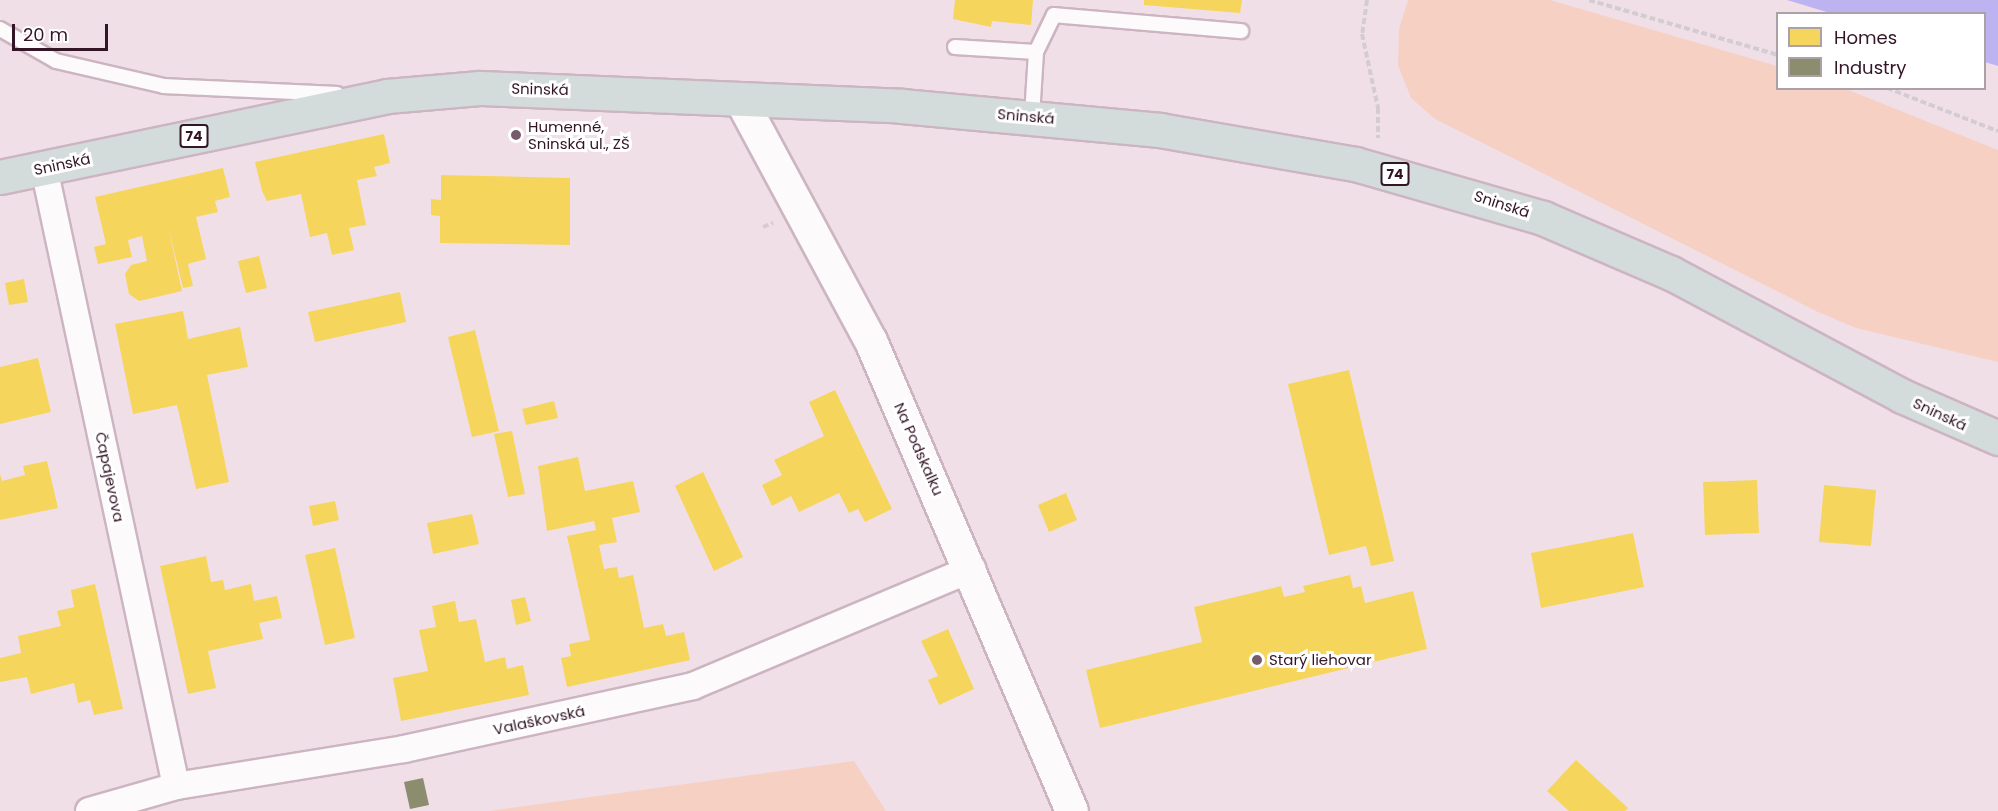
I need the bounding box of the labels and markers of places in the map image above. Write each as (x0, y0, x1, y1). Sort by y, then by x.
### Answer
place label: Humenné, Sninská ul., ZŠ (528, 117, 630, 152)
marker: Humenné, Sninská ul., ZŠ (509, 128, 523, 142)
place label: Starý liehovar (1269, 651, 1371, 669)
marker: Starý liehovar (1250, 653, 1264, 667)

